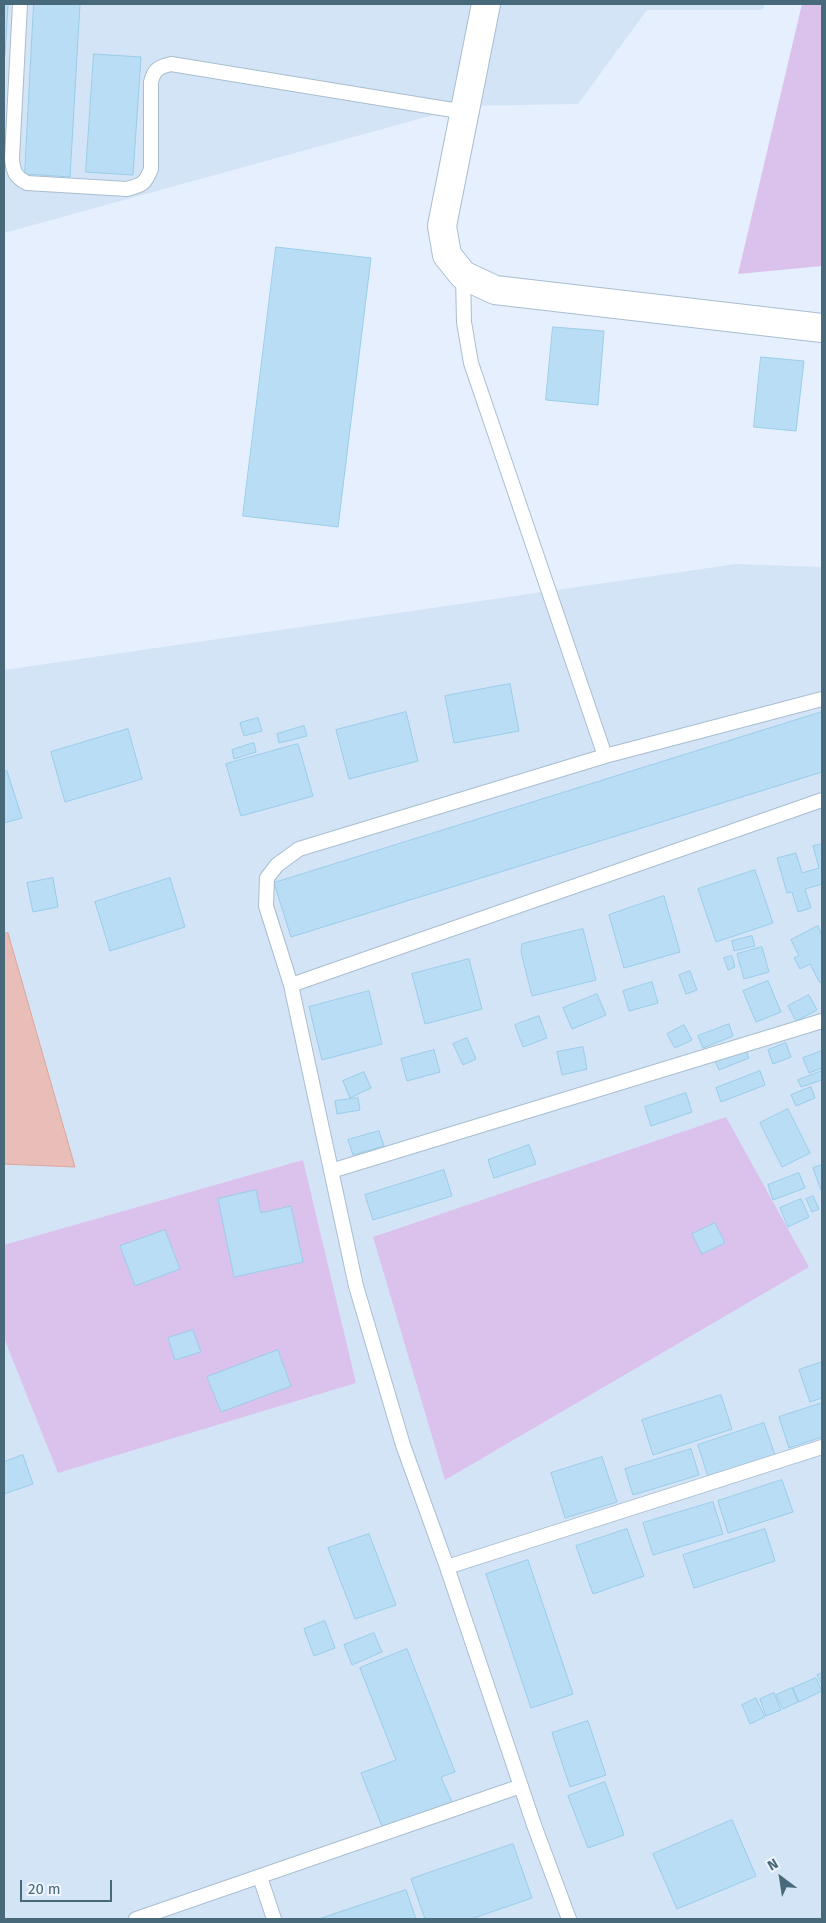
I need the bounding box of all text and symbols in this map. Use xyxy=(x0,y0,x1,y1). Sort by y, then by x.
north arrow xyxy=(756,1853,806,1903)
text: N xyxy=(765,1855,781,1874)
scale bar xyxy=(22,1870,115,1902)
text: 20 m xyxy=(28,1880,61,1898)

